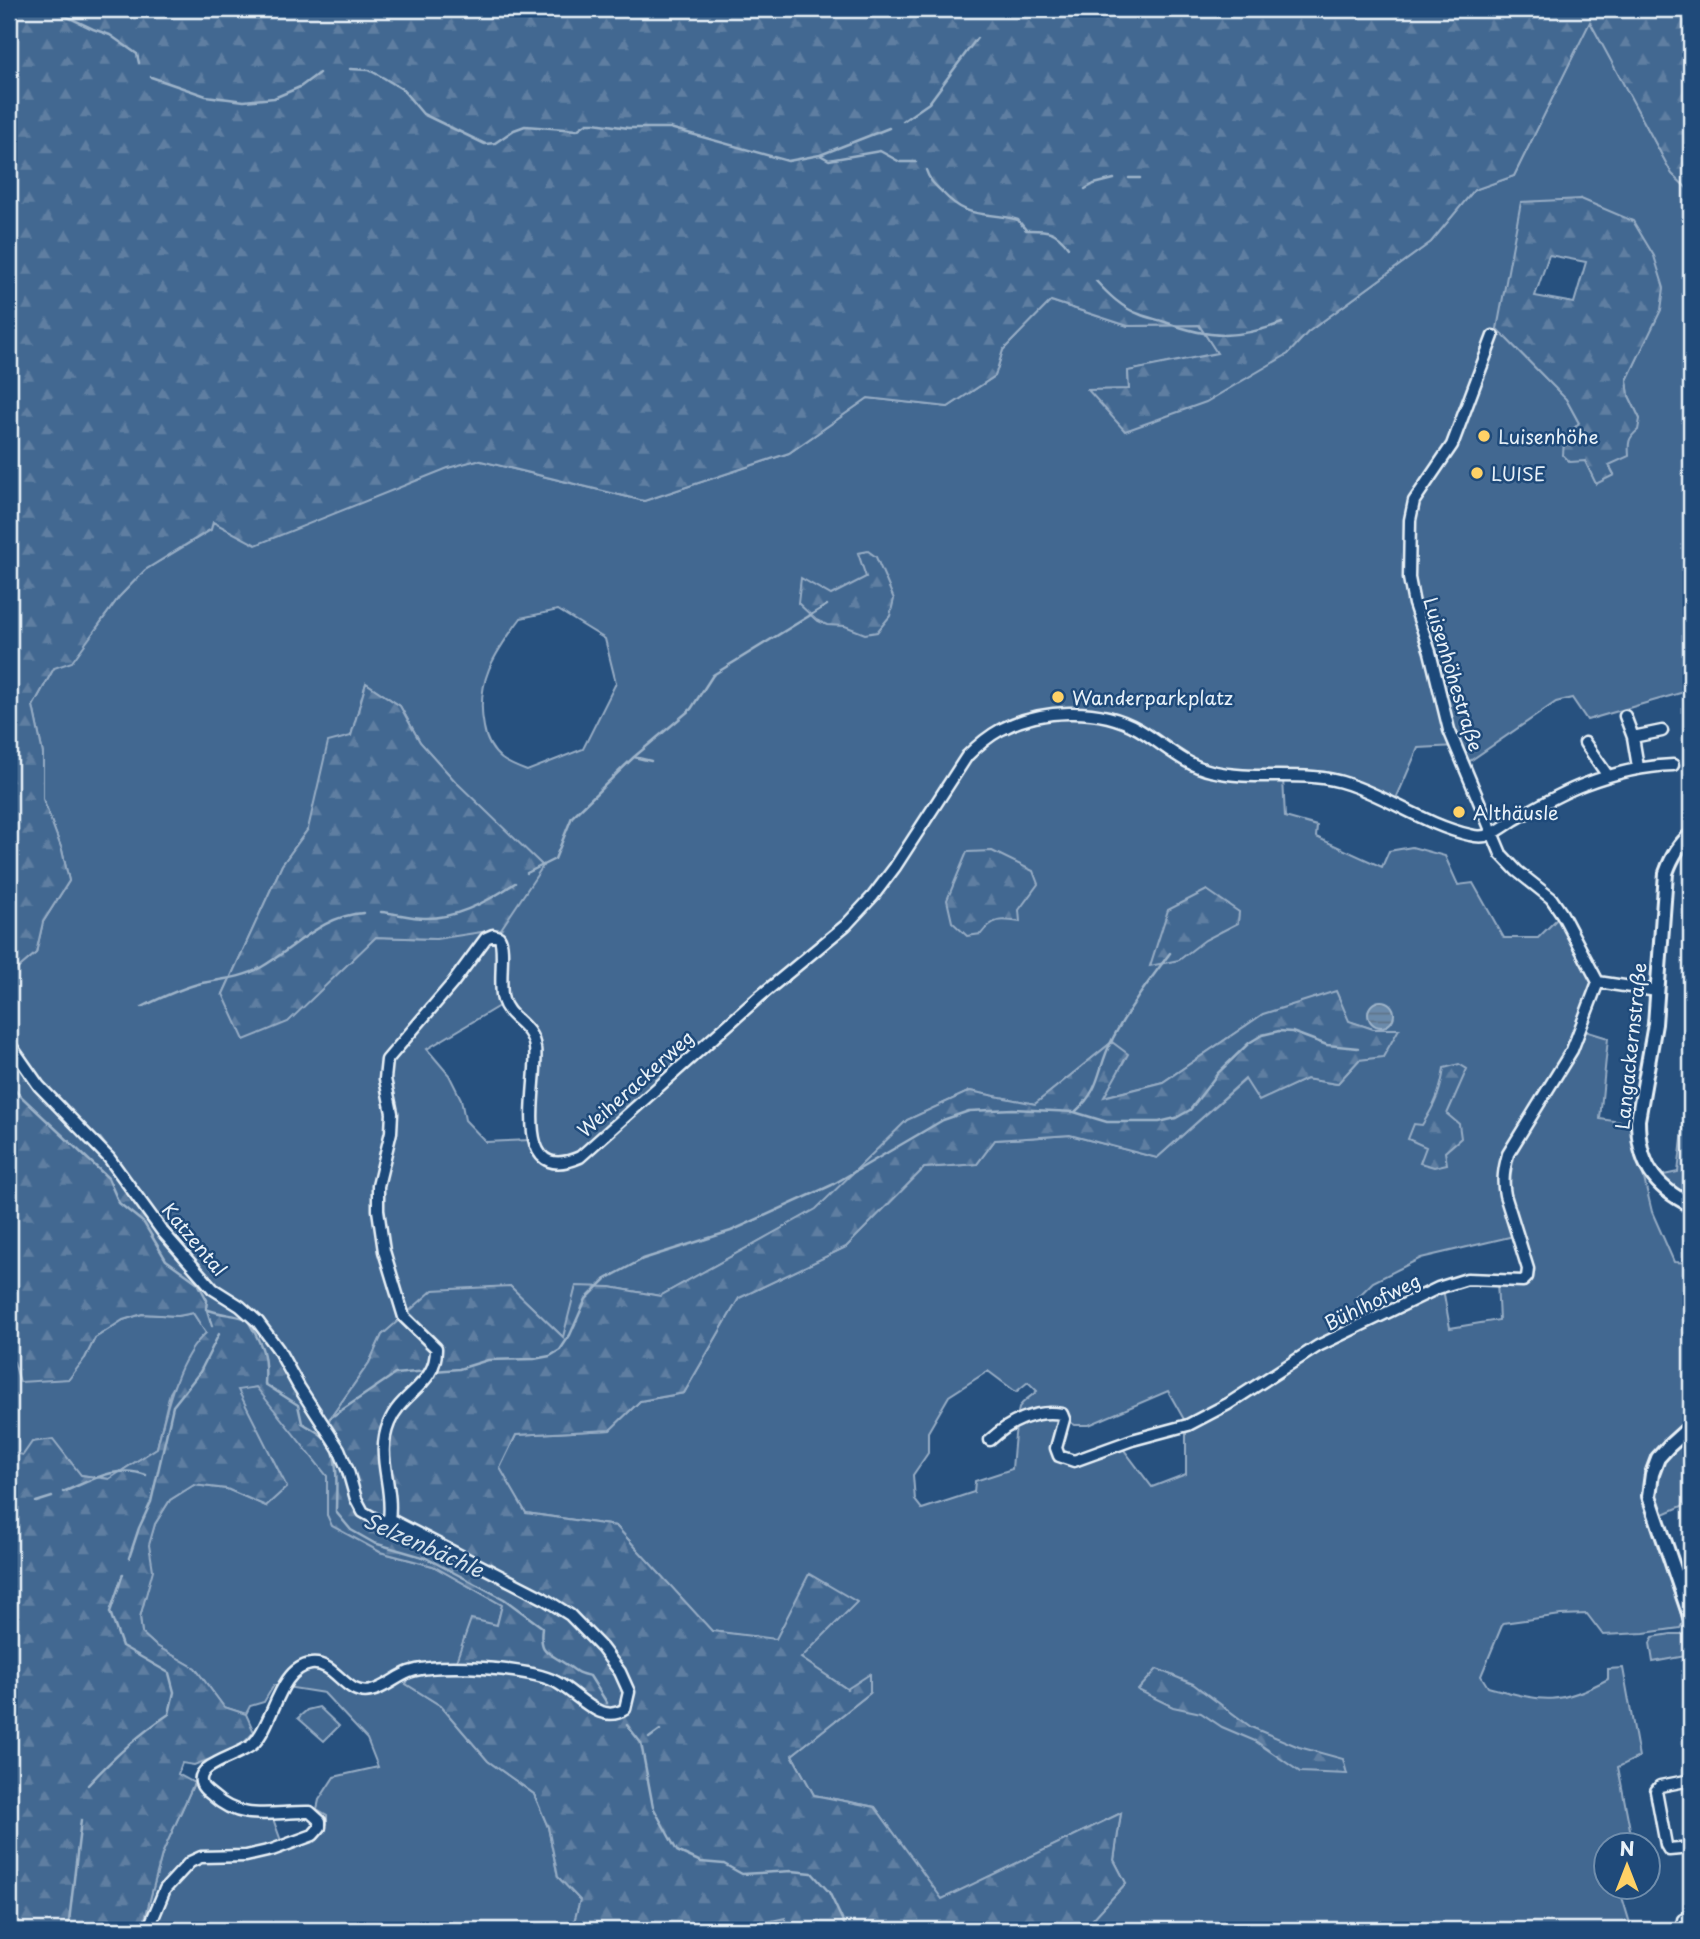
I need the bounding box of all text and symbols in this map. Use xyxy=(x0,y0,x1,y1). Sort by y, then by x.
place label: Luisenhöhe xyxy=(1498,422,1599,450)
marker: Luisenhöhe xyxy=(1476,428,1492,444)
place label: LUISE xyxy=(1491,459,1546,487)
marker: LUISE xyxy=(1469,465,1485,481)
street label: Luisenhöhestraße xyxy=(1417,593,1491,755)
place label: Wanderparkplatz xyxy=(1072,683,1233,711)
marker: Wanderparkplatz xyxy=(1050,689,1066,705)
place label: Althäusle xyxy=(1473,798,1559,826)
marker: Althäusle xyxy=(1451,804,1467,820)
street label: Langackernstraße xyxy=(1607,961,1653,1131)
street label: Weiherackerweg xyxy=(571,1023,699,1143)
street label: Katzental xyxy=(156,1196,234,1282)
street label: Bühlhofweg xyxy=(1319,1266,1425,1336)
water label: Selzenbächle xyxy=(359,1503,490,1585)
north arrow xyxy=(1592,1830,1662,1900)
text: N xyxy=(1619,1834,1635,1862)

